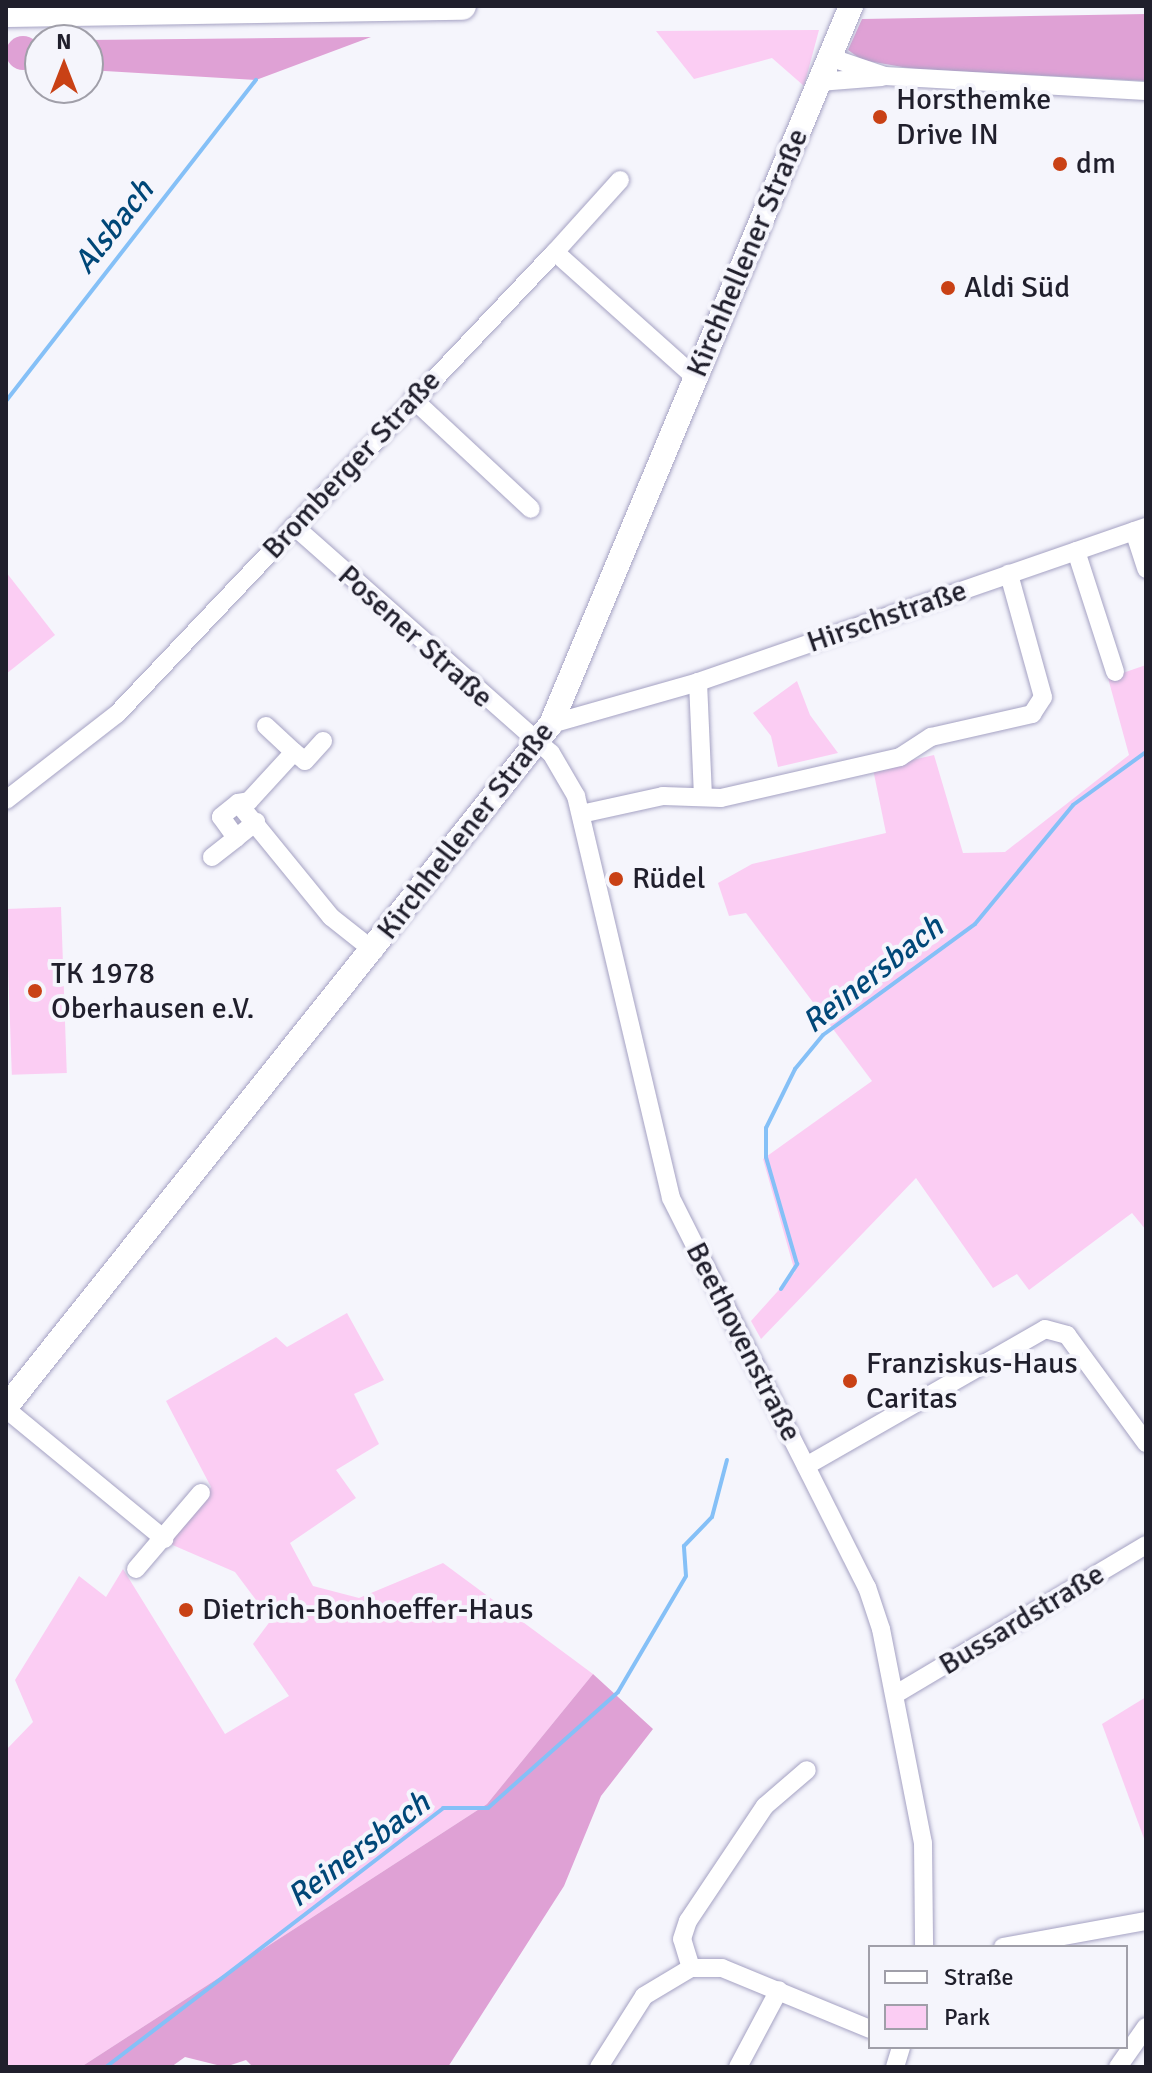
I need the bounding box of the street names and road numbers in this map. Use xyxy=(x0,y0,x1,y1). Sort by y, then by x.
street label: Kirchhellener Straße xyxy=(679,123,817,383)
street label: Bromberger Straße xyxy=(255,363,449,567)
street label: Posener Straße xyxy=(330,558,500,716)
street label: Hirschstraße xyxy=(802,573,972,661)
street label: Kirchhellener Straße xyxy=(370,715,562,947)
street label: Beethovenstraße xyxy=(677,1237,809,1447)
street label: Bussardstraße xyxy=(933,1557,1111,1683)

